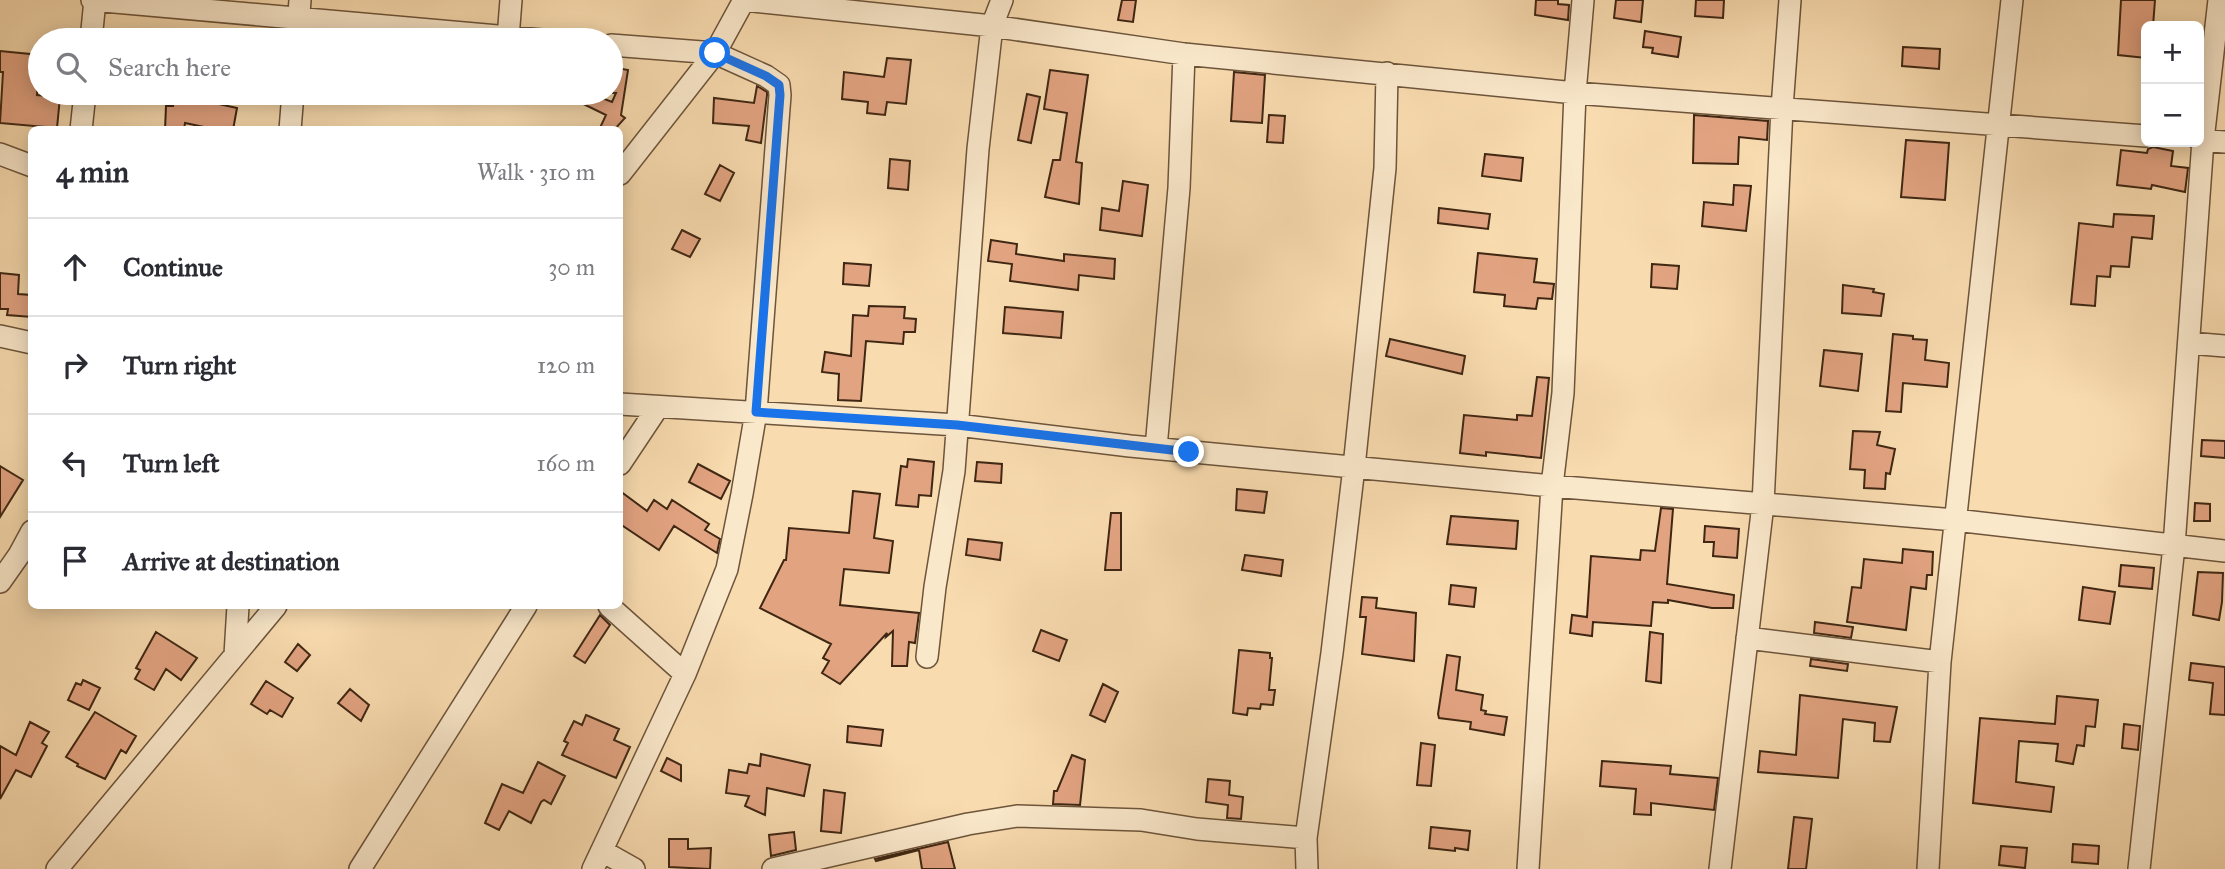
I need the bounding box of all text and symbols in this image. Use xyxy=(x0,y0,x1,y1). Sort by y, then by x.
map controls xyxy=(2141,21,2204,147)
button: + xyxy=(2141,21,2204,84)
search box xyxy=(28,28,623,105)
route start xyxy=(699,37,730,68)
icon: search xyxy=(52,48,90,86)
text: Search here xyxy=(108,51,231,83)
button: − xyxy=(2141,84,2204,147)
text: 4 min xyxy=(56,154,129,190)
text: Walk · 310 m xyxy=(477,158,595,186)
icon: ahead xyxy=(56,248,94,286)
text: Continue xyxy=(123,251,223,283)
text: 30 m xyxy=(548,253,595,281)
icon: right xyxy=(56,346,94,384)
text: Turn right xyxy=(123,349,236,381)
text: 120 m xyxy=(537,351,595,379)
route end xyxy=(1173,436,1204,467)
icon: left xyxy=(56,444,94,482)
text: Turn left xyxy=(123,447,219,479)
text: 160 m xyxy=(537,449,595,477)
icon: arrive xyxy=(56,542,94,580)
text: Arrive at destination xyxy=(123,545,340,577)

